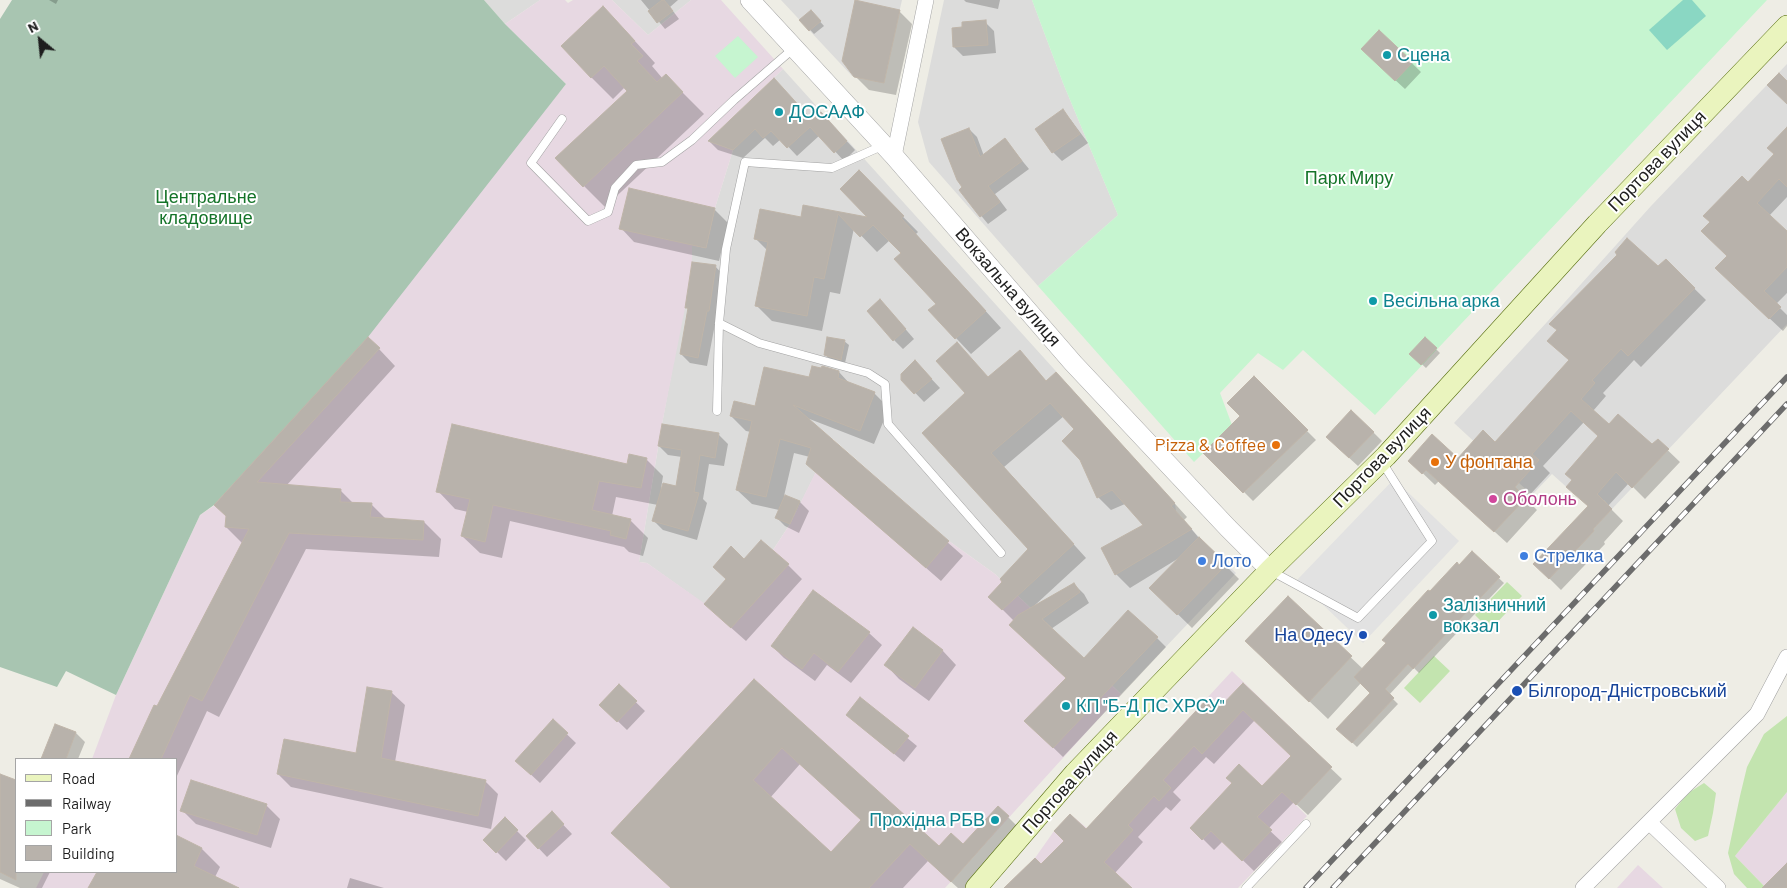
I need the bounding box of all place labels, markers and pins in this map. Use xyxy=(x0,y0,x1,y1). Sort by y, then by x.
place label: Сцена xyxy=(1397,44,1450,66)
marker: Сцена xyxy=(1381,49,1393,61)
place label: ДОСААФ xyxy=(789,101,865,123)
marker: ДОСААФ xyxy=(773,106,785,118)
place label: Весільна арка xyxy=(1383,290,1500,312)
marker: Весільна арка xyxy=(1367,295,1379,307)
place label: Pizza & Coffee xyxy=(1155,434,1266,456)
marker: Pizza & Coffee xyxy=(1270,439,1282,451)
place label: У фонтана xyxy=(1445,451,1533,473)
marker: У фонтана xyxy=(1429,456,1441,468)
place label: Оболонь xyxy=(1503,488,1577,510)
marker: Оболонь xyxy=(1487,493,1499,505)
place label: Стрелка xyxy=(1534,545,1603,567)
place label: Лото xyxy=(1212,550,1251,572)
marker: Стрелка xyxy=(1518,550,1530,562)
marker: Лото xyxy=(1196,555,1208,567)
place label: Залізничний вокзал xyxy=(1443,594,1546,636)
marker: Залізничний вокзал xyxy=(1427,609,1439,621)
place label: На Одесу xyxy=(1274,624,1353,646)
marker: На Одесу xyxy=(1357,629,1369,641)
place label: Білгород-Дністровський xyxy=(1528,680,1727,702)
marker: Білгород-Дністровський xyxy=(1510,684,1524,698)
place label: КП "Б-Д ПС ХРСУ" xyxy=(1076,695,1224,717)
marker: КП "Б-Д ПС ХРСУ" xyxy=(1060,700,1072,712)
place label: Прохідна РБВ xyxy=(869,809,985,831)
marker: Прохідна РБВ xyxy=(989,814,1001,826)

